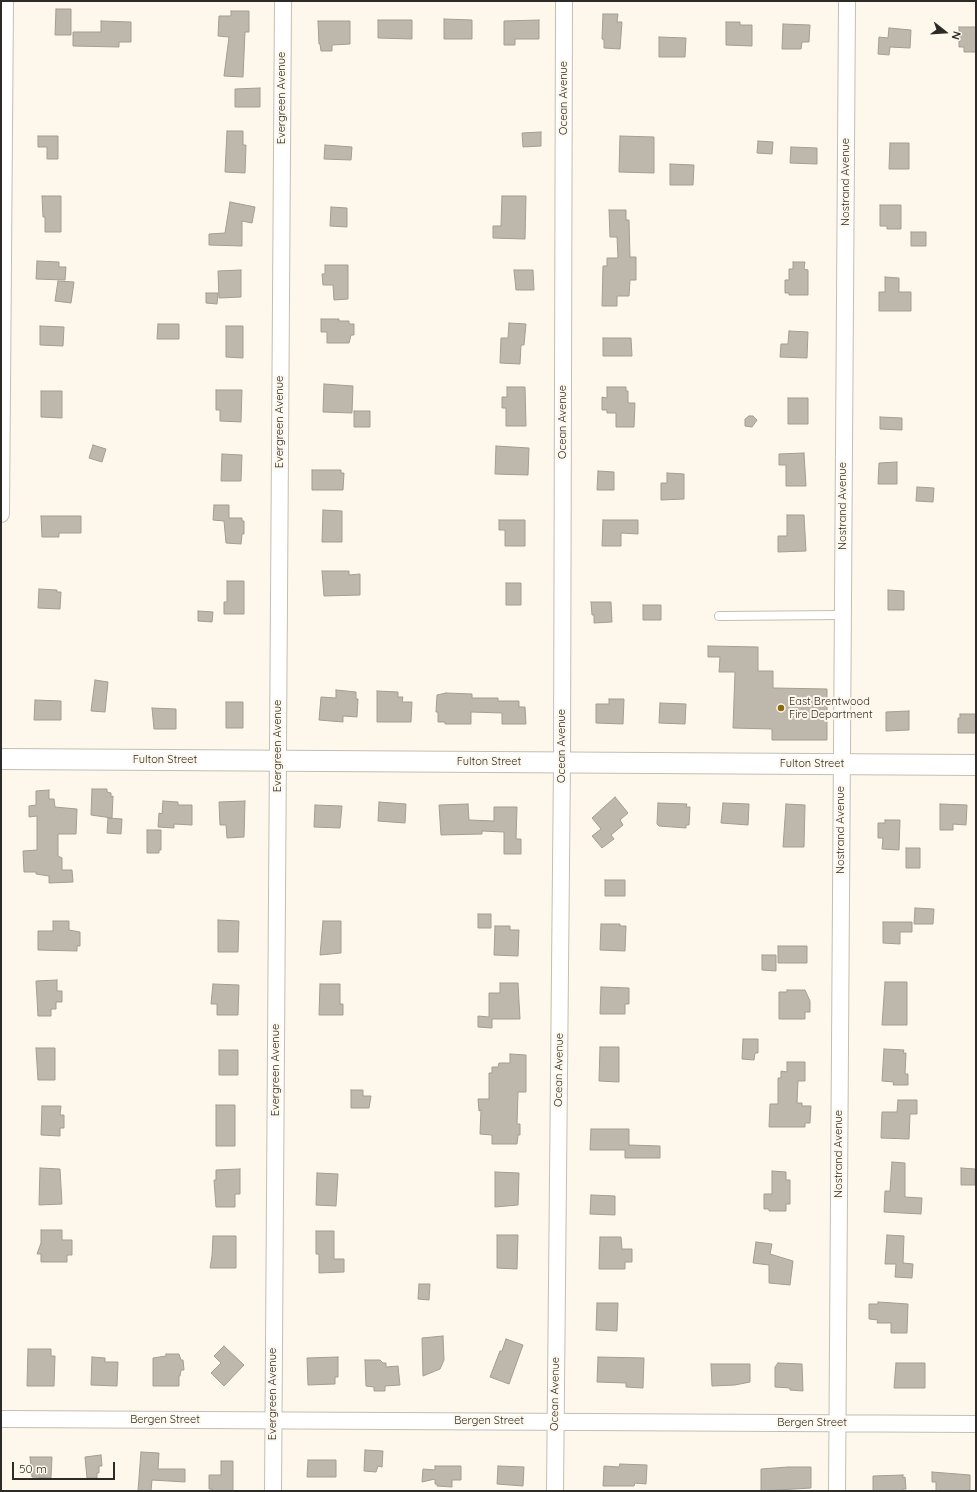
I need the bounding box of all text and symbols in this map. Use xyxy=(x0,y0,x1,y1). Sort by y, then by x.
north arrow xyxy=(925,12,965,52)
text: N xyxy=(949,30,964,41)
street label: Evergreen Avenue xyxy=(275,52,289,144)
street label: Ocean Avenue xyxy=(557,61,571,135)
street label: Nostrand Avenue xyxy=(839,138,853,226)
street label: Evergreen Avenue xyxy=(273,376,287,468)
street label: Ocean Avenue xyxy=(556,385,570,459)
street label: Nostrand Avenue xyxy=(836,462,850,550)
place label: East Brentwood Fire Department xyxy=(789,695,873,721)
street label: Evergreen Avenue xyxy=(271,700,285,792)
marker: East Brentwood Fire Department xyxy=(776,703,786,713)
street label: Ocean Avenue xyxy=(555,709,569,783)
street label: Fulton Street xyxy=(133,753,197,767)
street label: Fulton Street xyxy=(457,755,521,769)
street label: Fulton Street xyxy=(780,757,844,771)
street label: Nostrand Avenue xyxy=(834,786,848,874)
street label: Evergreen Avenue xyxy=(269,1024,283,1116)
street label: Ocean Avenue xyxy=(552,1033,566,1107)
street label: Nostrand Avenue xyxy=(832,1110,846,1198)
street label: Evergreen Avenue xyxy=(266,1348,280,1440)
street label: Ocean Avenue xyxy=(548,1357,562,1431)
street label: Bergen Street xyxy=(130,1413,200,1427)
street label: Bergen Street xyxy=(454,1414,524,1428)
street label: Bergen Street xyxy=(777,1416,847,1430)
scale bar xyxy=(14,1454,117,1480)
text: 50 m xyxy=(19,1461,47,1476)

